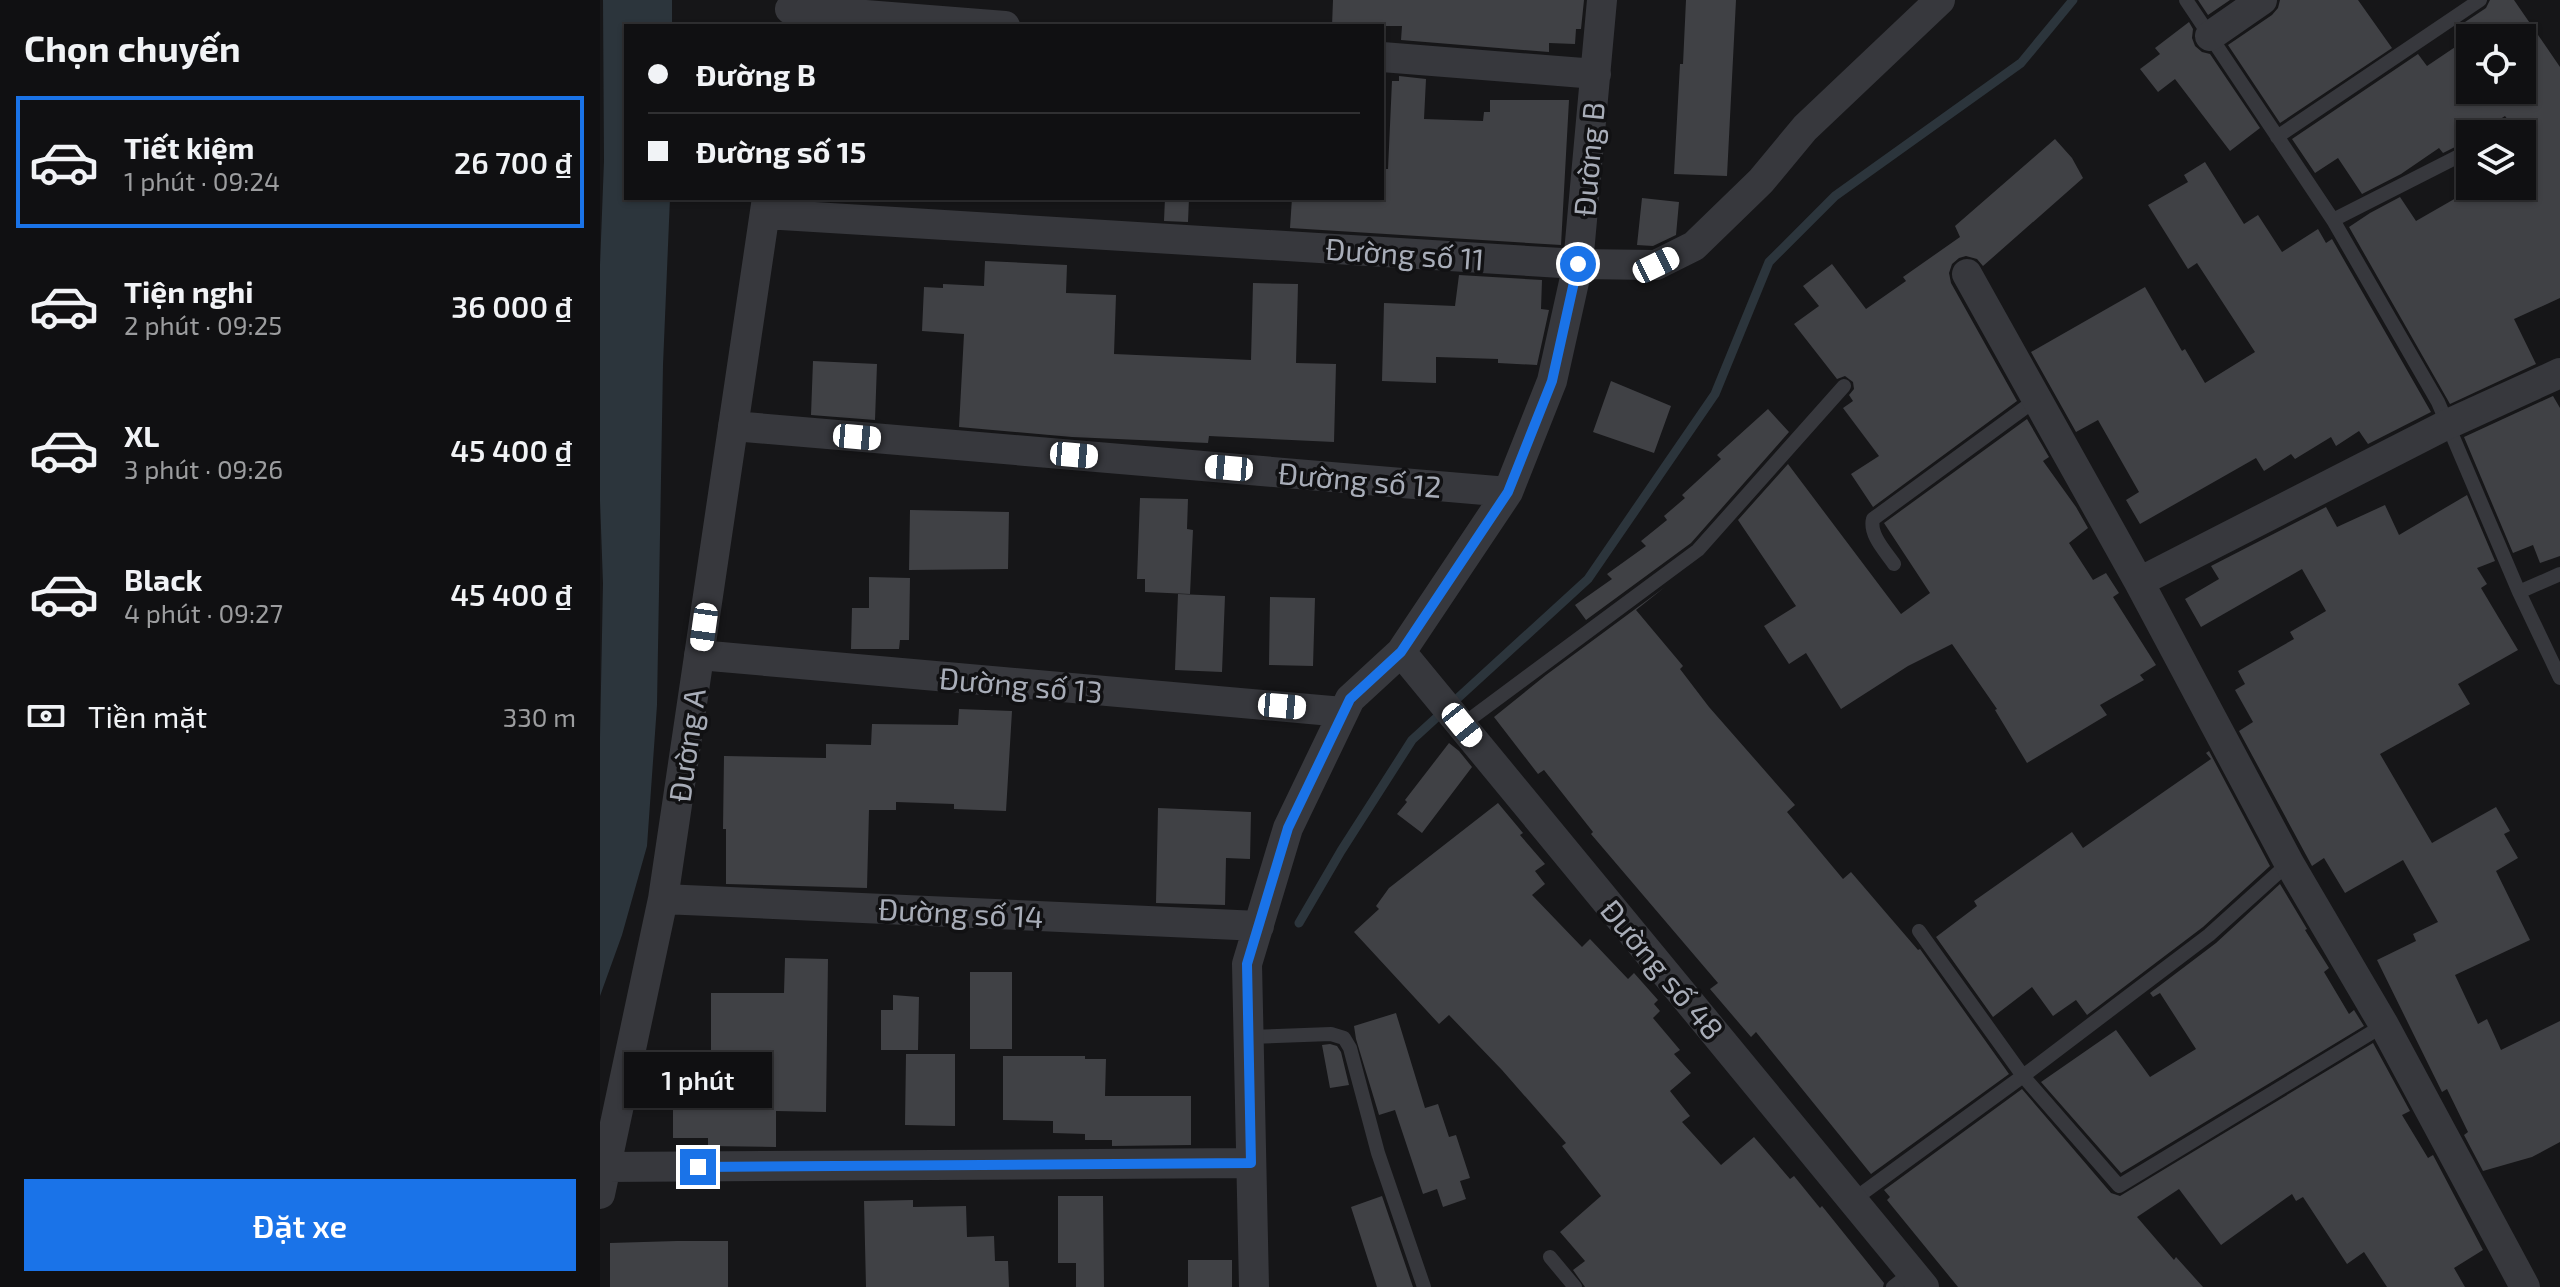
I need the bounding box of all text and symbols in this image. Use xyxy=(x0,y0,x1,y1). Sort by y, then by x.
map controls xyxy=(2456,24,2536,200)
button: locate xyxy=(2456,24,2536,104)
text: Chọn chuyến xyxy=(24,26,241,69)
text: Đường B xyxy=(696,56,816,92)
street label: Đường B xyxy=(1565,100,1611,218)
button: layers xyxy=(2456,120,2536,200)
icon: car xyxy=(28,126,100,198)
text: Tiết kiệm xyxy=(124,129,254,165)
text: Đường số 15 xyxy=(696,133,866,169)
text: 26 700 ₫ xyxy=(454,144,572,180)
text: 1 phút · 09:24 xyxy=(124,165,280,196)
street label: Đường số 11 xyxy=(1324,229,1486,277)
car xyxy=(1629,244,1683,286)
route start xyxy=(1560,246,1596,282)
icon: car xyxy=(28,270,100,342)
text: Tiện nghi xyxy=(124,273,254,309)
text: 36 000 ₫ xyxy=(451,288,572,324)
text: 2 phút · 09:25 xyxy=(124,309,282,340)
icon: car xyxy=(28,414,100,486)
text: XL xyxy=(124,417,159,453)
car xyxy=(832,423,882,451)
text: 45 400 ₫ xyxy=(450,432,572,468)
car xyxy=(1049,441,1099,469)
text: 3 phút · 09:26 xyxy=(124,453,283,484)
car xyxy=(1204,454,1254,482)
street label: Đường số 12 xyxy=(1277,454,1443,504)
icon: car xyxy=(28,558,100,630)
text: Black xyxy=(124,561,202,597)
text: 45 400 ₫ xyxy=(450,576,572,612)
text: 4 phút · 09:27 xyxy=(124,597,283,628)
car xyxy=(689,602,719,652)
street label: Đường số 13 xyxy=(938,659,1104,709)
street label: Đường A xyxy=(660,686,712,804)
car xyxy=(1257,692,1307,720)
icon: cash xyxy=(24,694,68,738)
text: Tiền mặt xyxy=(88,698,207,734)
car xyxy=(1438,699,1486,751)
text: 330 m xyxy=(503,701,576,732)
street label: Đường số 14 xyxy=(877,890,1045,934)
street label: Đường số 48 xyxy=(1594,892,1732,1046)
callout: 1 phút xyxy=(624,1051,772,1107)
text: 1 phút xyxy=(662,1064,734,1095)
route end xyxy=(680,1149,716,1185)
button: Đặt xe xyxy=(24,1179,576,1271)

